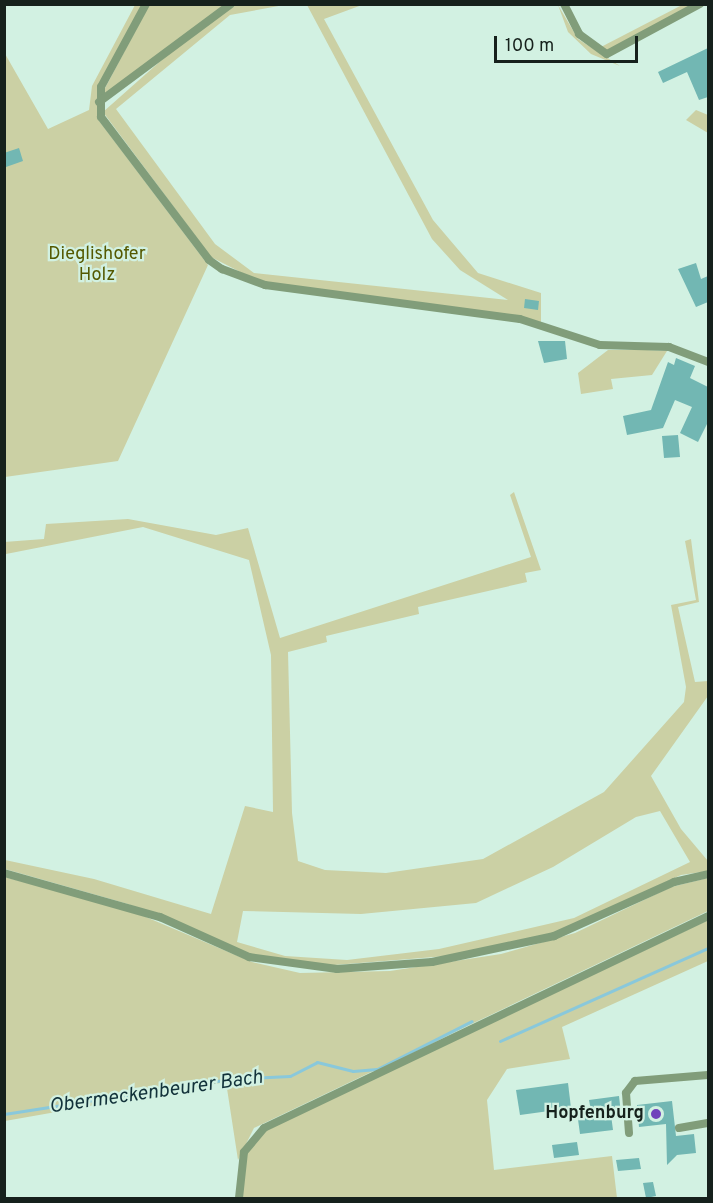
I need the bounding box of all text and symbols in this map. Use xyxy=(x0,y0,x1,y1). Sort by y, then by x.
scale bar xyxy=(497,24,641,62)
text: 100 m xyxy=(505,35,554,58)
park label: Dieglishofer Holz xyxy=(48,245,146,288)
water label: Obermeckenbeurer Bach xyxy=(48,1066,264,1120)
place label: Hopfenburg xyxy=(545,1103,644,1125)
marker: Hopfenburg xyxy=(649,1107,663,1121)

